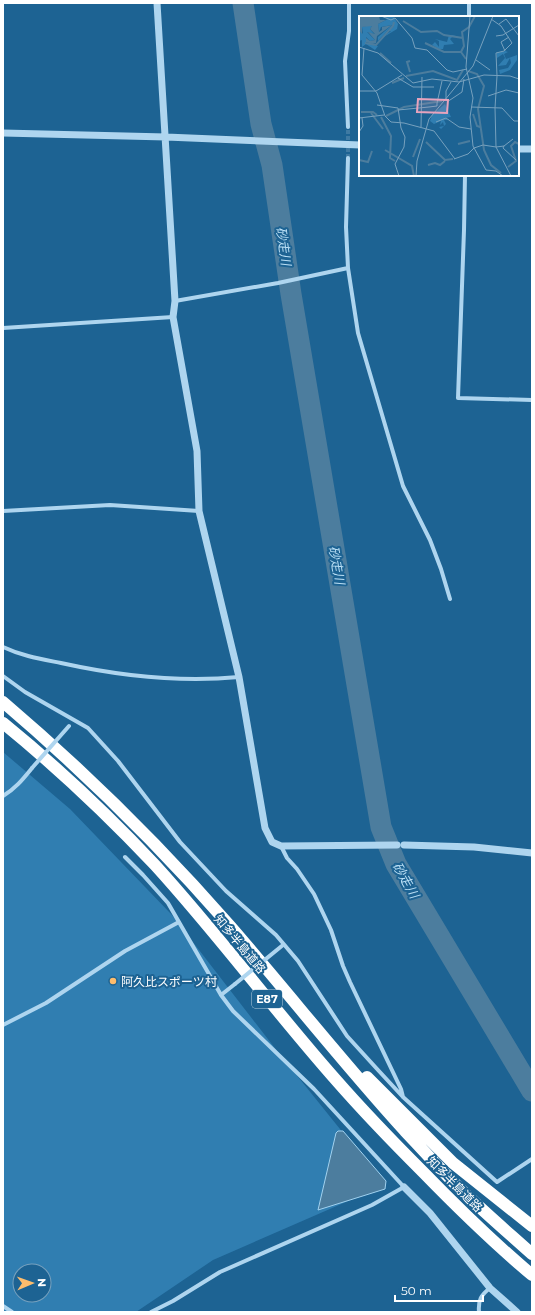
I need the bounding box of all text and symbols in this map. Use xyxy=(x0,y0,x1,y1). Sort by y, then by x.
inset map xyxy=(359,16,519,176)
water label: 砂走川 xyxy=(273,226,295,268)
water label: 砂走川 xyxy=(326,544,349,588)
water label: 砂走川 xyxy=(389,859,424,903)
street label: 知多半島道路 xyxy=(211,912,269,976)
place label: 阿久比スポーツ村 xyxy=(121,974,218,989)
marker: 阿久比スポーツ村 xyxy=(108,976,118,986)
road number: E87 xyxy=(252,990,282,1008)
street label: 知多半島道路 xyxy=(424,1153,486,1215)
north arrow xyxy=(12,1263,52,1303)
scale bar xyxy=(395,1277,483,1303)
text: N xyxy=(35,1278,49,1287)
text: 50 m xyxy=(401,1283,432,1298)

